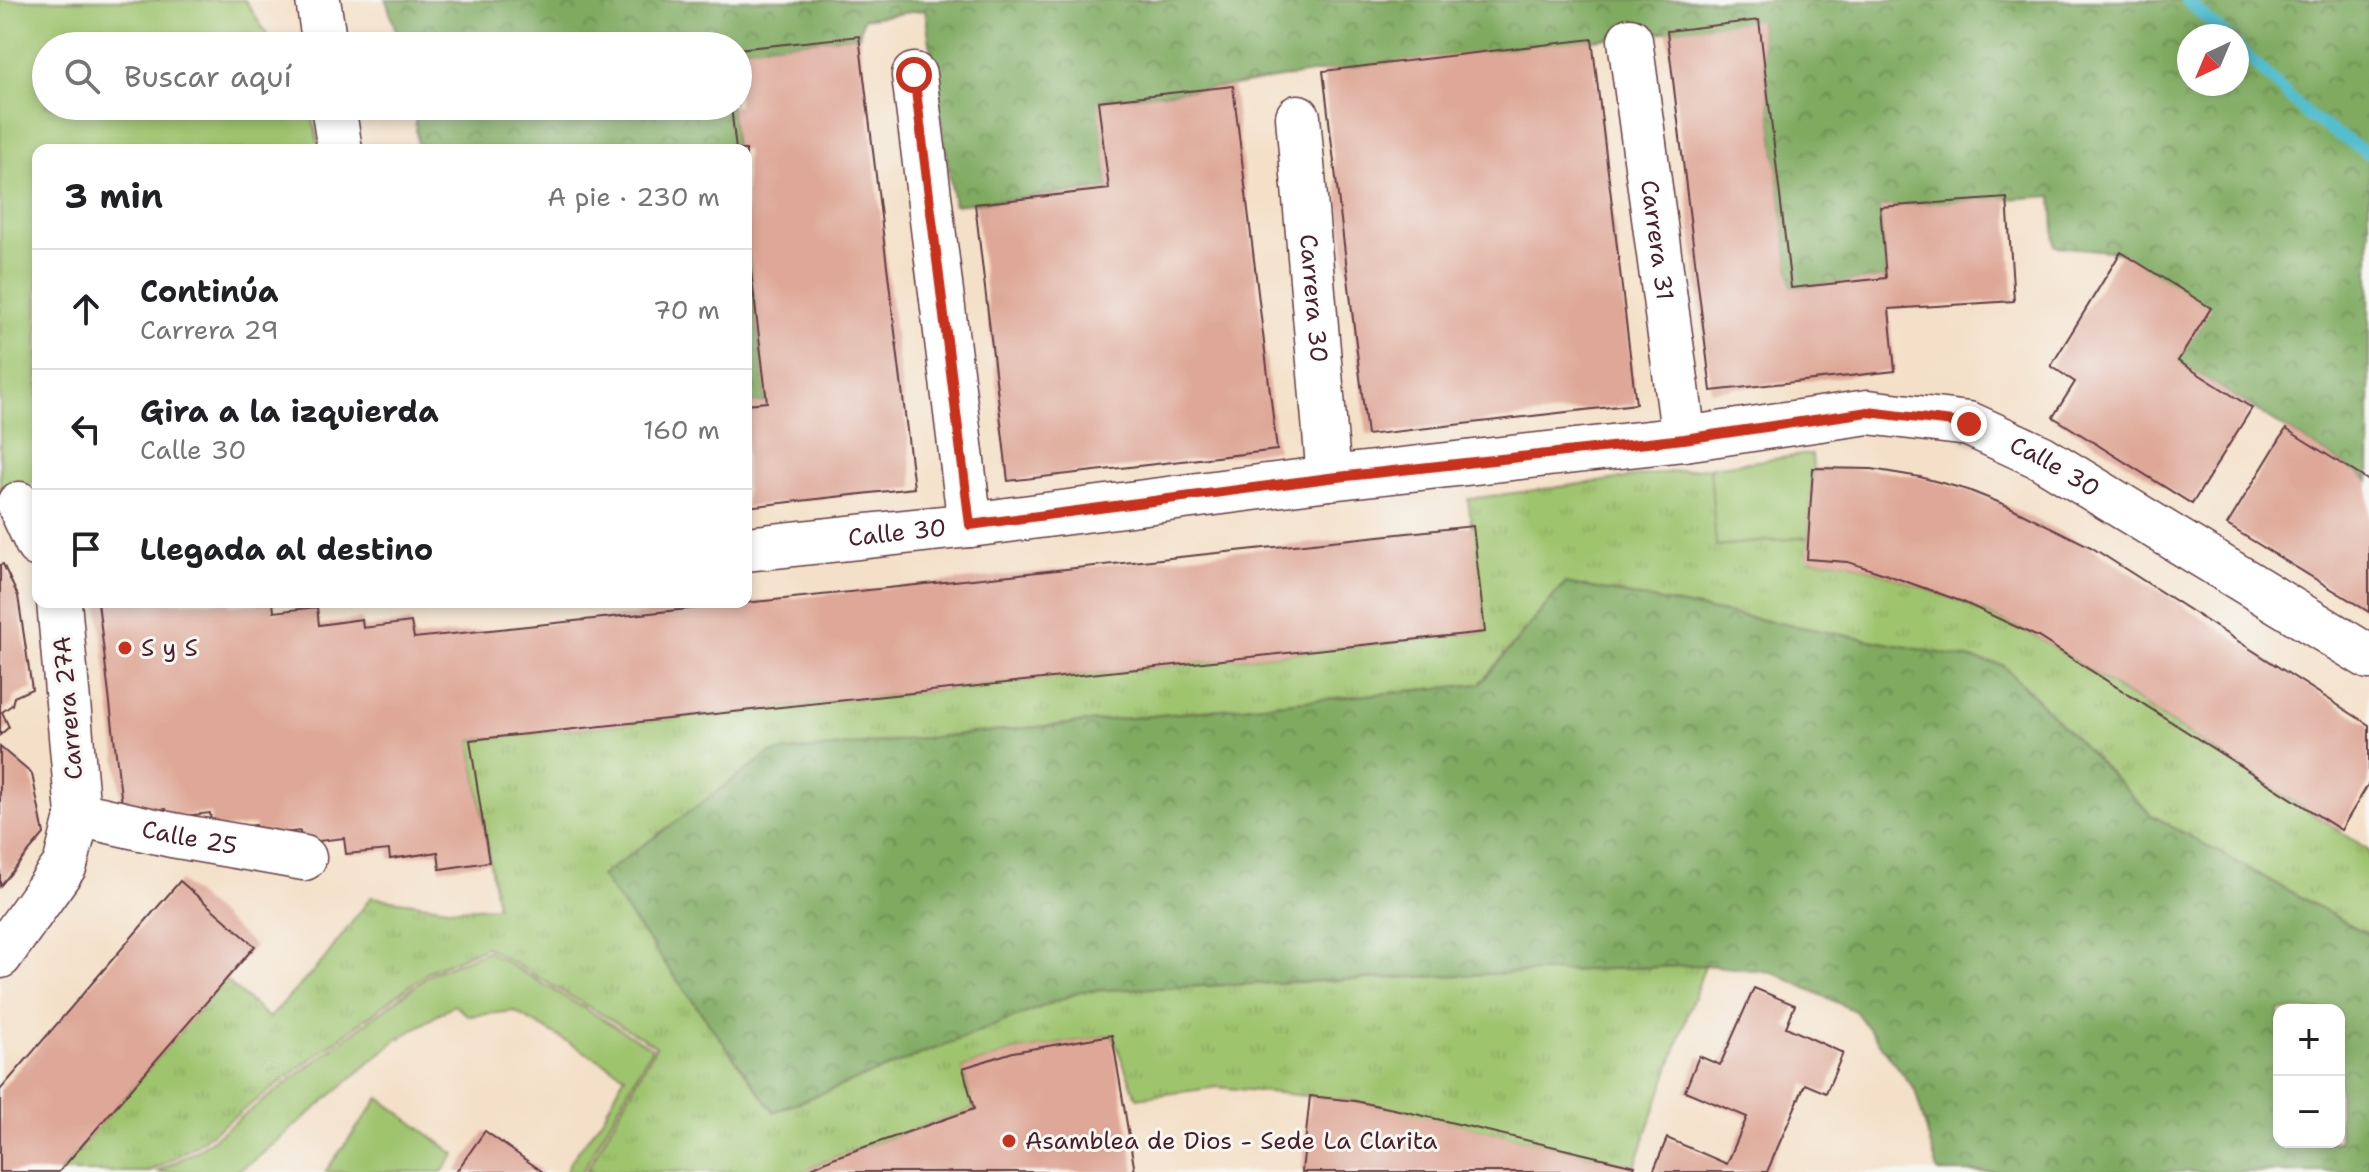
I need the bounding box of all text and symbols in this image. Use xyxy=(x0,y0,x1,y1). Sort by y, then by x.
north arrow xyxy=(2177,24,2249,96)
search box xyxy=(32,32,752,120)
icon: search xyxy=(60,54,104,98)
text: Buscar aquí xyxy=(124,56,292,97)
route start xyxy=(896,57,932,93)
text: 3 min xyxy=(64,173,163,219)
street label: Carrera 31 xyxy=(1633,178,1681,302)
text: A pie · 230 m xyxy=(547,179,720,214)
street label: Carrera 30 xyxy=(1292,233,1335,364)
text: Continúa xyxy=(140,271,279,312)
icon: ahead xyxy=(64,287,108,331)
text: 70 m xyxy=(653,292,720,327)
text: Carrera 29 xyxy=(140,312,279,347)
text: Gira a la izquierda xyxy=(140,391,439,432)
route end xyxy=(1951,406,1987,442)
icon: left xyxy=(64,407,108,451)
text: 160 m xyxy=(643,412,720,447)
street label: Calle 30 xyxy=(2005,429,2106,505)
text: Calle 30 xyxy=(140,432,247,467)
street label: Calle 30 xyxy=(846,512,948,554)
icon: arrive xyxy=(64,527,108,571)
text: Llegada al destino xyxy=(140,529,433,570)
place label: S y S xyxy=(141,632,198,664)
street label: Carrera 27A xyxy=(46,635,90,781)
marker: S y S xyxy=(116,639,134,657)
street label: Calle 25 xyxy=(139,813,240,862)
map controls xyxy=(2273,1004,2345,1148)
button: + xyxy=(2273,1004,2345,1076)
button: − xyxy=(2273,1076,2345,1148)
place label: Asamblea de Dios - Sede La Clarita xyxy=(1025,1125,1438,1157)
marker: Asamblea de Dios - Sede La Clarita xyxy=(1000,1132,1018,1150)

